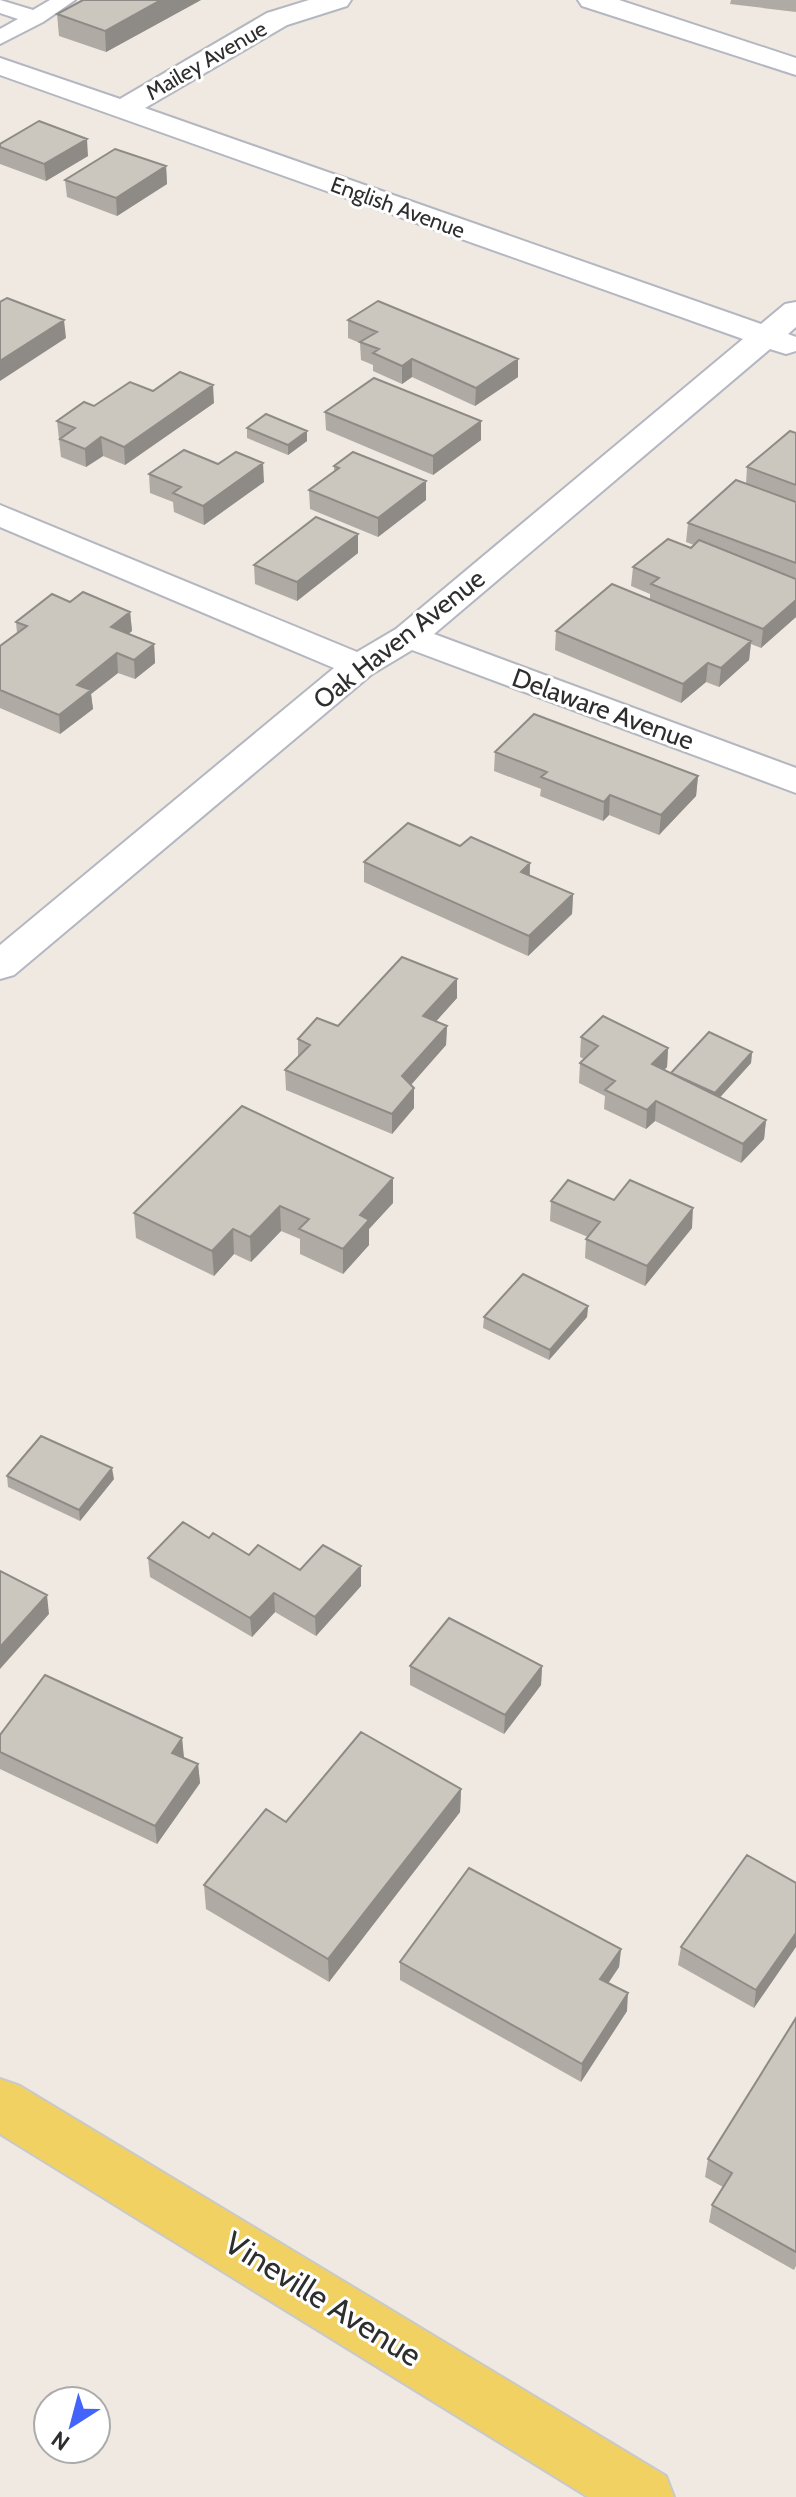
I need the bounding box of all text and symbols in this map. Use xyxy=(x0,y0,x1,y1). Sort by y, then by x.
street label: Mailey Avenue xyxy=(141,15,271,106)
street label: English Avenue xyxy=(327,171,469,244)
street label: Oak Haven Avenue xyxy=(307,562,491,716)
street label: Delaware Avenue xyxy=(508,661,698,757)
street label: Vineville Avenue xyxy=(218,2223,429,2375)
north arrow xyxy=(32,2385,112,2465)
text: N xyxy=(46,2425,75,2456)

